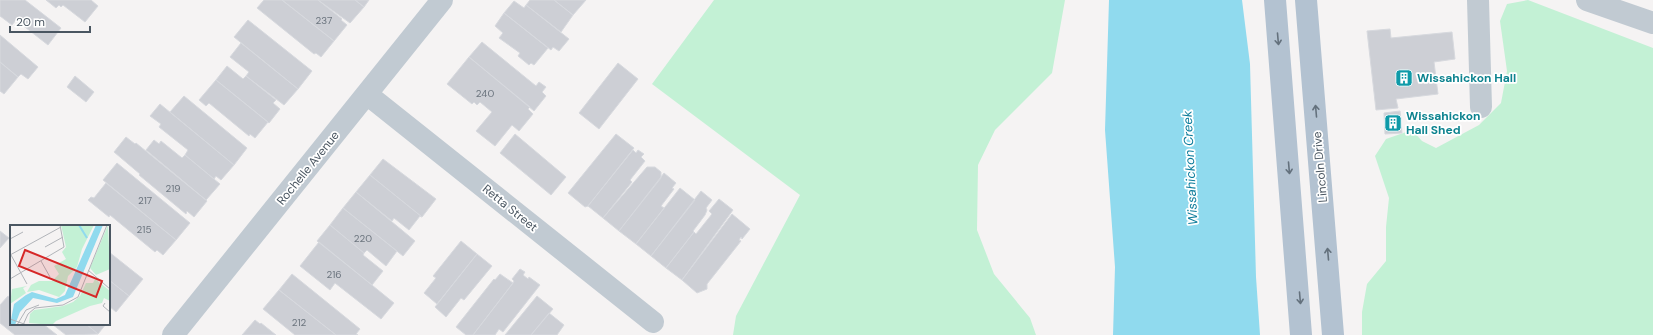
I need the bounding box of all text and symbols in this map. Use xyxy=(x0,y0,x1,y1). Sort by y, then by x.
scale bar xyxy=(10,8,90,34)
text: 20 m xyxy=(16,14,45,30)
house number: 237 xyxy=(316,14,332,27)
one-way arrow xyxy=(1275,32,1282,45)
building icon: Wissahickon Hall xyxy=(1394,68,1414,88)
place label: Wissahickon Hall xyxy=(1417,70,1516,86)
house number: 240 xyxy=(476,87,494,100)
one-way arrow xyxy=(1312,105,1319,118)
place label: Wissahickon Hall Shed xyxy=(1406,108,1480,138)
water label: Wissahickon Creek xyxy=(1178,110,1201,226)
building icon: Wissahickon Hall Shed xyxy=(1383,113,1403,133)
street label: Rochelle Avenue xyxy=(273,128,343,208)
street label: Lincoln Drive xyxy=(1309,131,1331,203)
one-way arrow xyxy=(1285,161,1293,174)
street label: Retta Street xyxy=(479,181,541,235)
house number: 219 xyxy=(165,182,181,195)
house number: 217 xyxy=(138,194,152,207)
house number: 215 xyxy=(137,223,151,236)
inset map xyxy=(10,225,110,325)
house number: 220 xyxy=(354,232,372,245)
one-way arrow xyxy=(1324,248,1331,261)
house number: 216 xyxy=(326,268,342,281)
one-way arrow xyxy=(1296,291,1303,304)
house number: 212 xyxy=(292,316,307,329)

